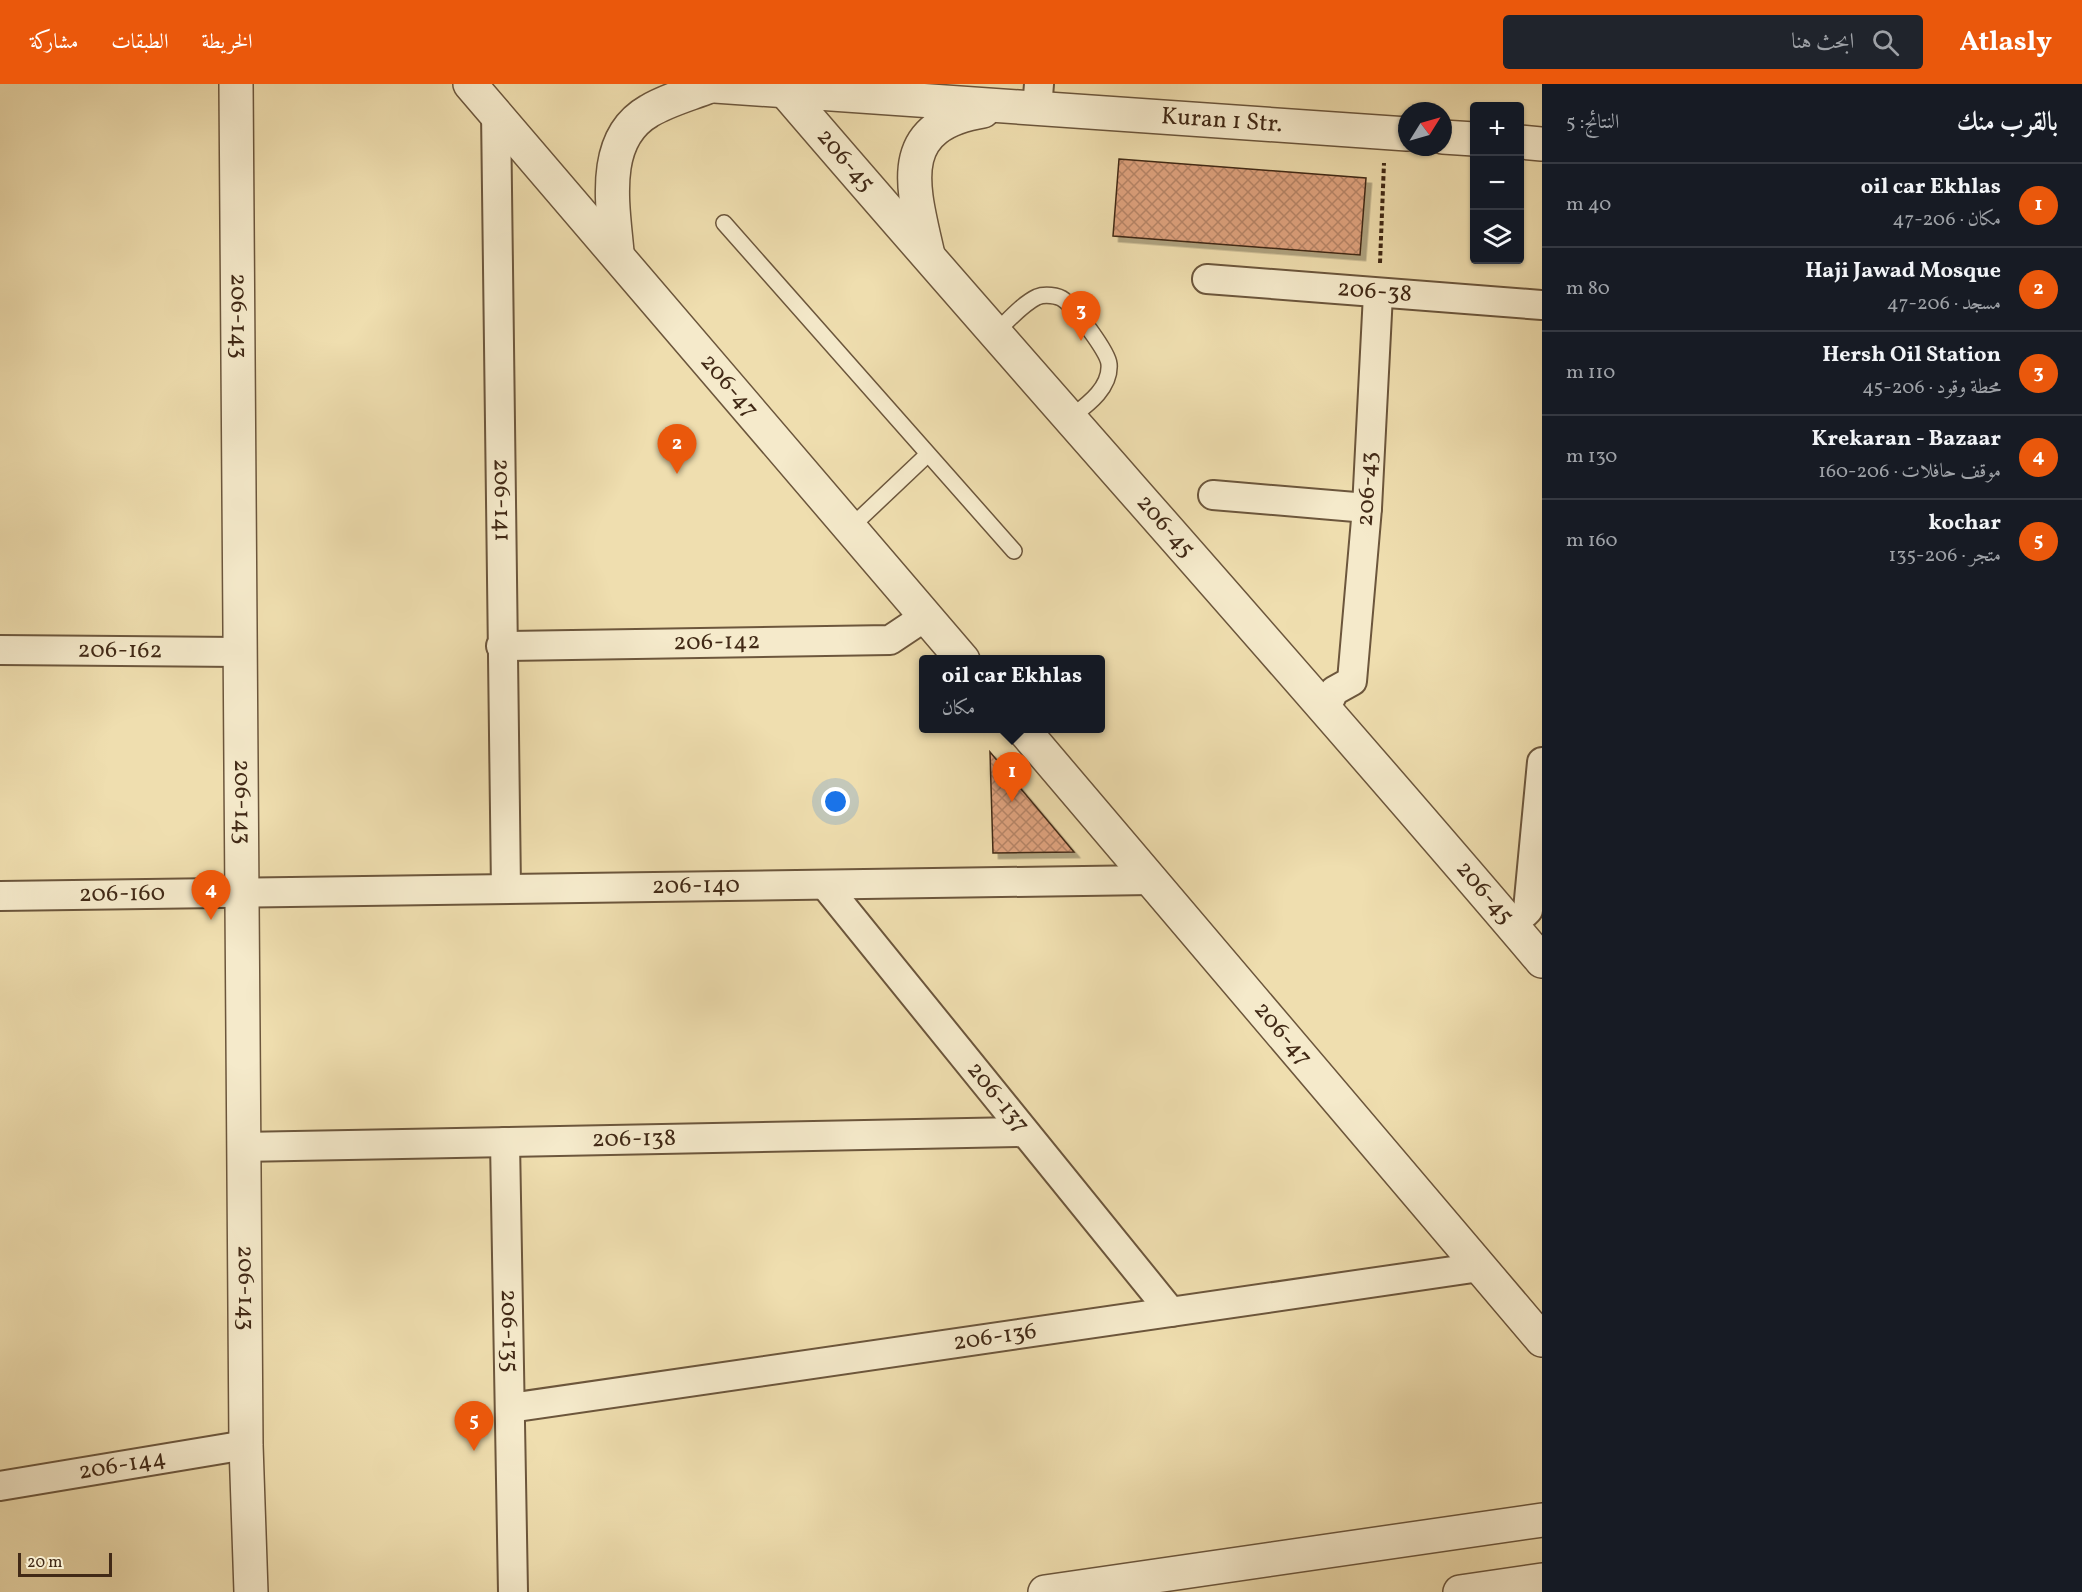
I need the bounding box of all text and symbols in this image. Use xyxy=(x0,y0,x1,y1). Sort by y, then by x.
search box xyxy=(1503,15,1923,69)
text: Atlasly xyxy=(1959,23,2052,62)
icon: search xyxy=(1869,26,1902,59)
text: ابحث هنا xyxy=(1791,27,1854,58)
text: مشاركة xyxy=(30,28,78,57)
text: الطبقات xyxy=(111,28,168,57)
text: الخريطة xyxy=(201,28,253,57)
street label: Kuran 1 Str. xyxy=(1160,100,1284,142)
north arrow xyxy=(1398,102,1452,156)
map controls xyxy=(1470,102,1524,264)
button: + xyxy=(1470,102,1524,156)
text: بالقرب منك xyxy=(1957,105,2058,141)
text: النتائج: 5 xyxy=(1566,109,1619,137)
street label: 206-45 xyxy=(808,122,882,200)
button: − xyxy=(1470,156,1524,210)
text: oil car Ekhlas xyxy=(1861,172,2001,203)
text: 40 m xyxy=(1566,191,1611,219)
text: 1 xyxy=(2034,191,2043,219)
text: مكان · 206-47 xyxy=(1893,206,2001,234)
button: layers xyxy=(1470,210,1524,264)
text: Haji Jawad Mosque xyxy=(1805,256,2001,287)
street label: 206-38 xyxy=(1336,272,1413,312)
street label: 206-143 xyxy=(220,273,255,359)
text: 80 m xyxy=(1566,275,1610,303)
text: 2 xyxy=(2033,275,2044,303)
text: مسجد · 206-47 xyxy=(1887,290,2001,318)
pin: 3 xyxy=(1062,292,1100,341)
text: Hersh Oil Station xyxy=(1822,340,2001,371)
street label: 206-47 xyxy=(691,347,766,426)
text: 110 m xyxy=(1566,359,1615,387)
text: 3 xyxy=(2033,359,2044,387)
text: محطة وقود · 206-45 xyxy=(1862,374,2001,402)
pin: 2 xyxy=(658,424,696,474)
text: Krekaran - Bazaar xyxy=(1812,424,2001,455)
text: 130 m xyxy=(1566,443,1617,471)
text: 4 xyxy=(2032,443,2045,471)
street label: 206-43 xyxy=(1348,451,1387,528)
street label: 206-141 xyxy=(483,458,519,542)
text: موقف حافلات · 206-160 xyxy=(1818,458,2001,486)
street label: 206-45 xyxy=(1128,487,1202,566)
text: kochar xyxy=(1929,508,2001,539)
text: 160 m xyxy=(1566,527,1618,555)
text: 5 xyxy=(2034,527,2043,555)
text: متجر · 206-135 xyxy=(1888,542,2001,570)
street label: 206-142 xyxy=(673,625,761,660)
street label: 206-162 xyxy=(78,634,162,668)
popup xyxy=(919,655,1105,733)
text: oil car Ekhlas xyxy=(942,661,1082,692)
text: مكان xyxy=(942,695,975,723)
pin: 1 xyxy=(992,752,1032,802)
street label: 206-143 xyxy=(224,759,259,845)
your location xyxy=(821,787,850,816)
street label: 206-45 xyxy=(1447,854,1521,932)
street label: 206-140 xyxy=(652,869,740,904)
pin: 4 xyxy=(192,870,230,920)
street label: 206-160 xyxy=(79,877,165,912)
street label: 206-47 xyxy=(1245,995,1320,1074)
street label: 206-137 xyxy=(958,1055,1037,1141)
street label: 206-138 xyxy=(592,1122,676,1157)
street label: 206-143 xyxy=(228,1245,262,1331)
street label: 206-135 xyxy=(491,1289,526,1373)
street label: 206-136 xyxy=(951,1315,1039,1360)
pin: 5 xyxy=(454,1402,494,1451)
street label: 206-144 xyxy=(76,1442,169,1490)
scale bar xyxy=(18,1550,112,1578)
text: 20 m xyxy=(27,1552,62,1574)

